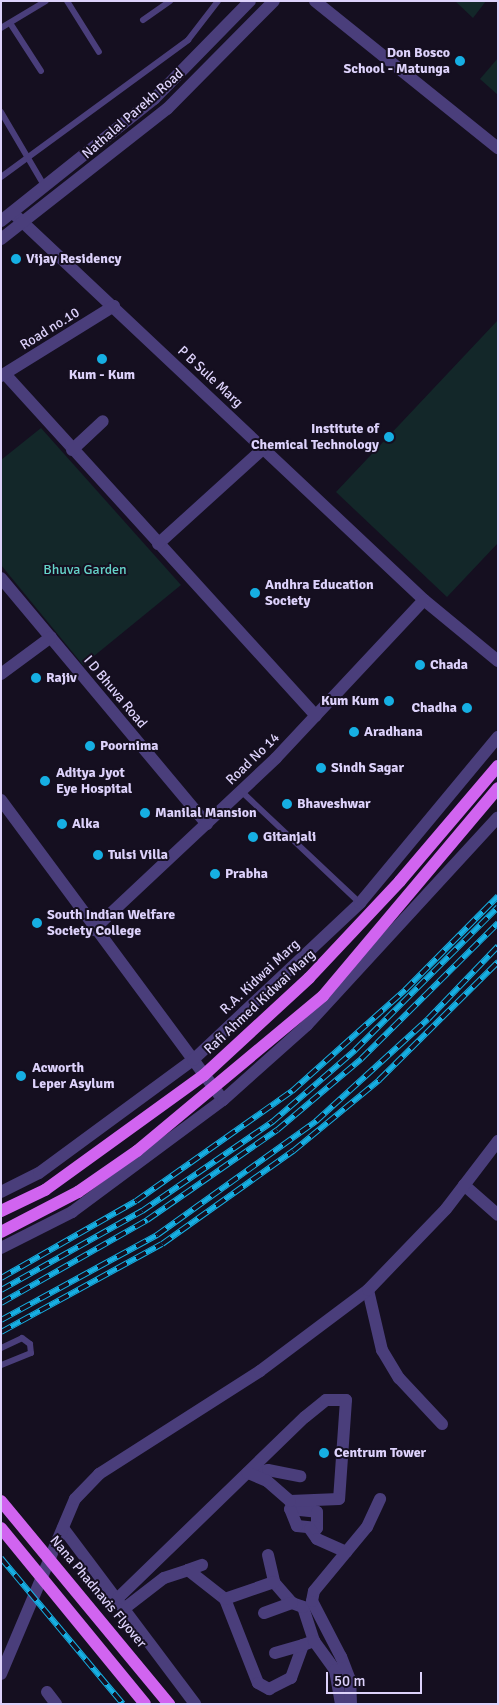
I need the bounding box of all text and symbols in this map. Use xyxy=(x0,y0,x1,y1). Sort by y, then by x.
place label: Don Bosco School - Matunga xyxy=(344,45,450,78)
marker: Don Bosco School - Matunga xyxy=(454,55,466,67)
street label: Nathalal Parekh Road xyxy=(79,65,187,163)
place label: Vijay Residency xyxy=(26,251,122,267)
marker: Vijay Residency xyxy=(10,253,22,265)
street label: Road no.10 xyxy=(17,304,83,354)
street label: P B Sule Marg xyxy=(174,343,246,411)
marker: Kum - Kum xyxy=(96,353,108,365)
place label: Kum - Kum xyxy=(69,367,135,383)
place label: Institute of Chemical Technology xyxy=(251,421,379,454)
marker: Institute of Chemical Technology xyxy=(383,431,395,443)
park label: Bhuva Garden xyxy=(43,562,127,578)
place label: Andhra Education Society xyxy=(265,577,374,610)
marker: Andhra Education Society xyxy=(249,587,261,599)
street label: I D Bhuva Road xyxy=(80,652,150,732)
place label: Chada xyxy=(430,657,468,673)
marker: Chada xyxy=(414,659,426,671)
place label: Rajiv xyxy=(46,670,77,686)
marker: Rajiv xyxy=(30,672,42,684)
place label: Kum Kum xyxy=(321,693,379,709)
marker: Kum Kum xyxy=(383,695,395,707)
place label: Chadha xyxy=(411,700,457,716)
marker: Chadha xyxy=(461,702,473,714)
place label: Aradhana xyxy=(364,724,423,740)
marker: Aradhana xyxy=(348,726,360,738)
street label: Road No 14 xyxy=(223,729,283,789)
place label: Poornima xyxy=(100,738,158,754)
marker: Poornima xyxy=(84,740,96,752)
place label: Sindh Sagar xyxy=(331,760,404,776)
marker: Sindh Sagar xyxy=(315,762,327,774)
place label: Aditya Jyot Eye Hospital xyxy=(56,765,132,798)
marker: Aditya Jyot Eye Hospital xyxy=(38,774,52,788)
place label: Bhaveshwar xyxy=(297,796,371,812)
marker: Bhaveshwar xyxy=(281,798,293,810)
place label: Manilal Mansion xyxy=(155,805,257,821)
marker: Manilal Mansion xyxy=(139,807,151,819)
place label: Alka xyxy=(72,816,100,832)
marker: Alka xyxy=(56,818,68,830)
place label: Gitanjali xyxy=(263,829,316,845)
marker: Gitanjali xyxy=(247,831,259,843)
place label: Tulsi Villa xyxy=(108,847,168,863)
marker: Tulsi Villa xyxy=(92,849,104,861)
place label: Prabha xyxy=(225,866,268,882)
marker: Prabha xyxy=(209,868,221,880)
place label: South Indian Welfare Society College xyxy=(47,907,175,940)
marker: South Indian Welfare Society College xyxy=(31,917,43,929)
street label: R.A. Kidwai Marg xyxy=(217,936,303,1018)
street label: Rafi Ahmed Kidwai Marg xyxy=(201,946,319,1058)
place label: Acworth Leper Asylum xyxy=(32,1060,115,1092)
marker: Acworth Leper Asylum xyxy=(14,1069,28,1083)
place label: Centrum Tower xyxy=(334,1445,426,1461)
marker: Centrum Tower xyxy=(318,1447,330,1459)
street label: Nana Phadnavis Flyover xyxy=(46,1532,150,1652)
scale bar xyxy=(329,1662,425,1694)
text: 50 m xyxy=(334,1672,365,1690)

